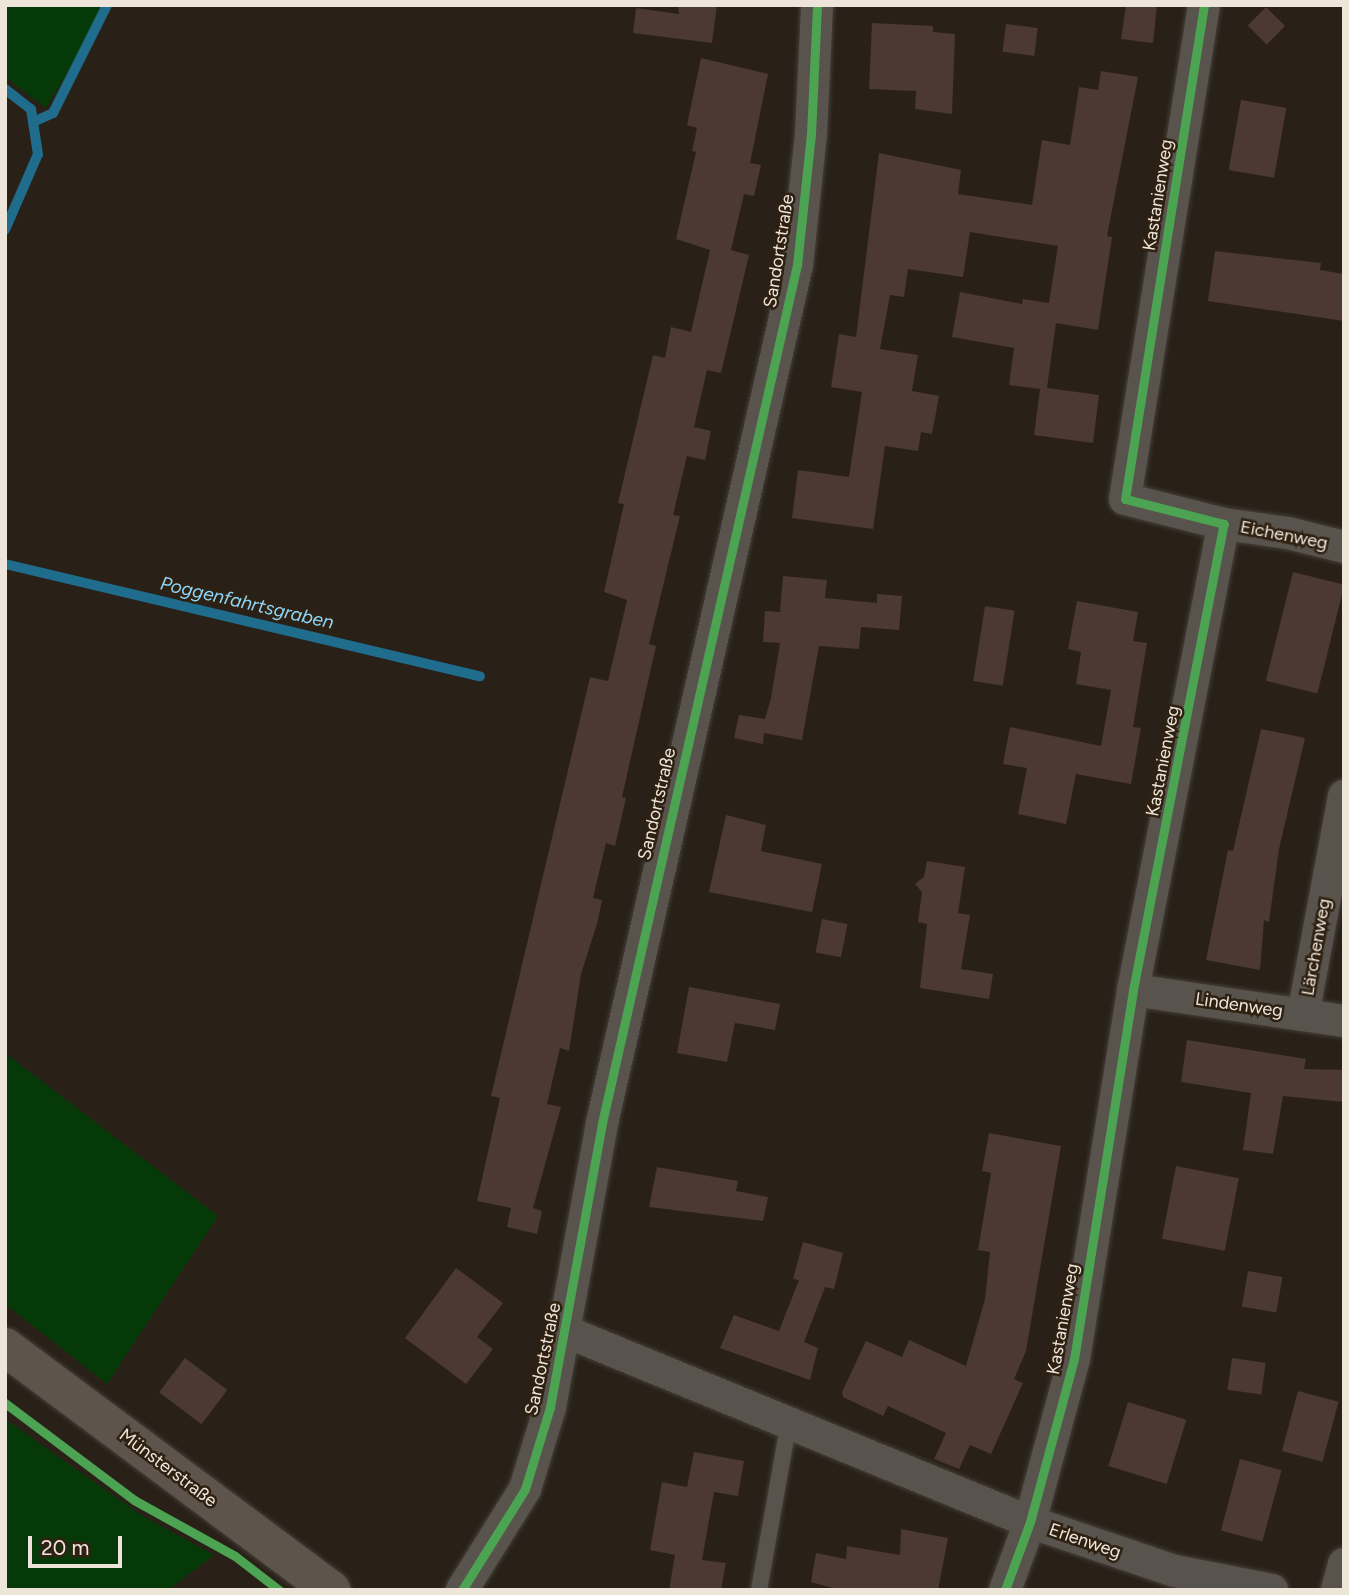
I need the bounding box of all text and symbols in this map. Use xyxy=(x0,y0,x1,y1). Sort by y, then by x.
street label: Kastanienweg xyxy=(1139,138,1177,252)
street label: Sandortstraße xyxy=(759,193,799,309)
street label: Eichenweg xyxy=(1238,516,1330,554)
water label: Poggenfahrtsgraben xyxy=(158,572,336,634)
street label: Kastanienweg xyxy=(1142,704,1184,818)
street label: Sandortstraße xyxy=(634,746,680,862)
street label: Lärchenweg xyxy=(1297,897,1335,997)
street label: Lindenweg xyxy=(1194,988,1284,1022)
street label: Kastanienweg xyxy=(1043,1262,1083,1376)
street label: Sandortstraße xyxy=(521,1301,565,1417)
street label: Münsterstraße xyxy=(115,1424,221,1512)
street label: Erlenweg xyxy=(1046,1519,1124,1563)
scale bar xyxy=(32,1522,126,1566)
text: 20 m xyxy=(41,1535,89,1560)

